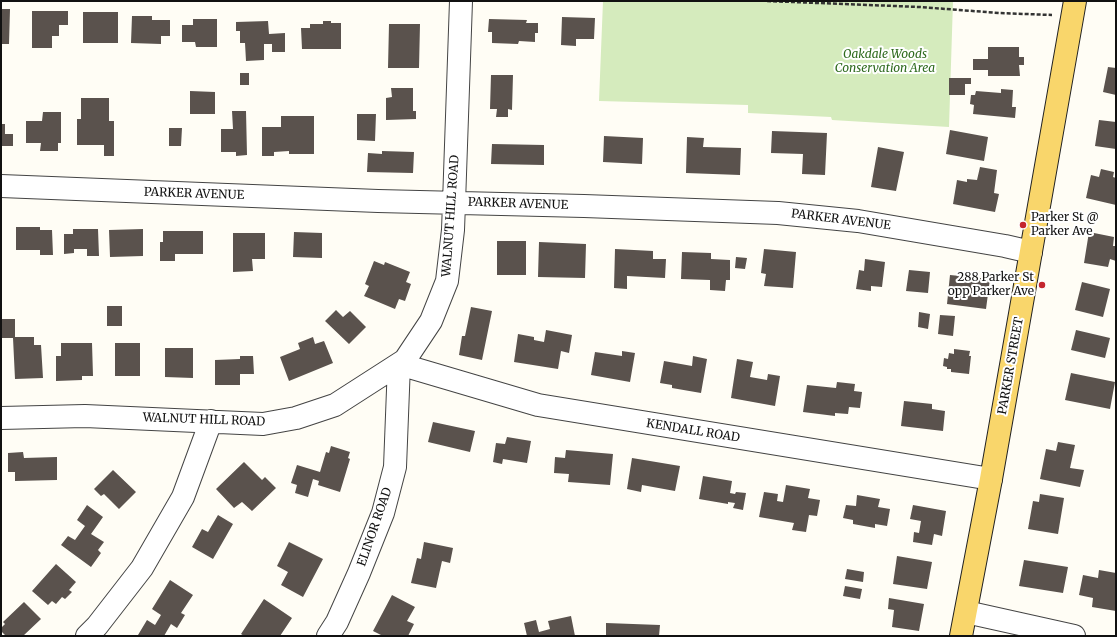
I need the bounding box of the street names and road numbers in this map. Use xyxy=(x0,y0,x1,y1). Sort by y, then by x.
street label: WALNUT HILL ROAD xyxy=(440,154,462,278)
street label: PARKER AVENUE xyxy=(144,185,244,203)
street label: PARKER AVENUE xyxy=(468,195,568,213)
street label: PARKER AVENUE xyxy=(790,207,892,233)
street label: PARKER STREET xyxy=(995,316,1027,416)
street label: WALNUT HILL ROAD xyxy=(143,411,265,429)
street label: KENDALL ROAD xyxy=(645,416,741,446)
street label: ELINOR ROAD xyxy=(355,486,395,568)

